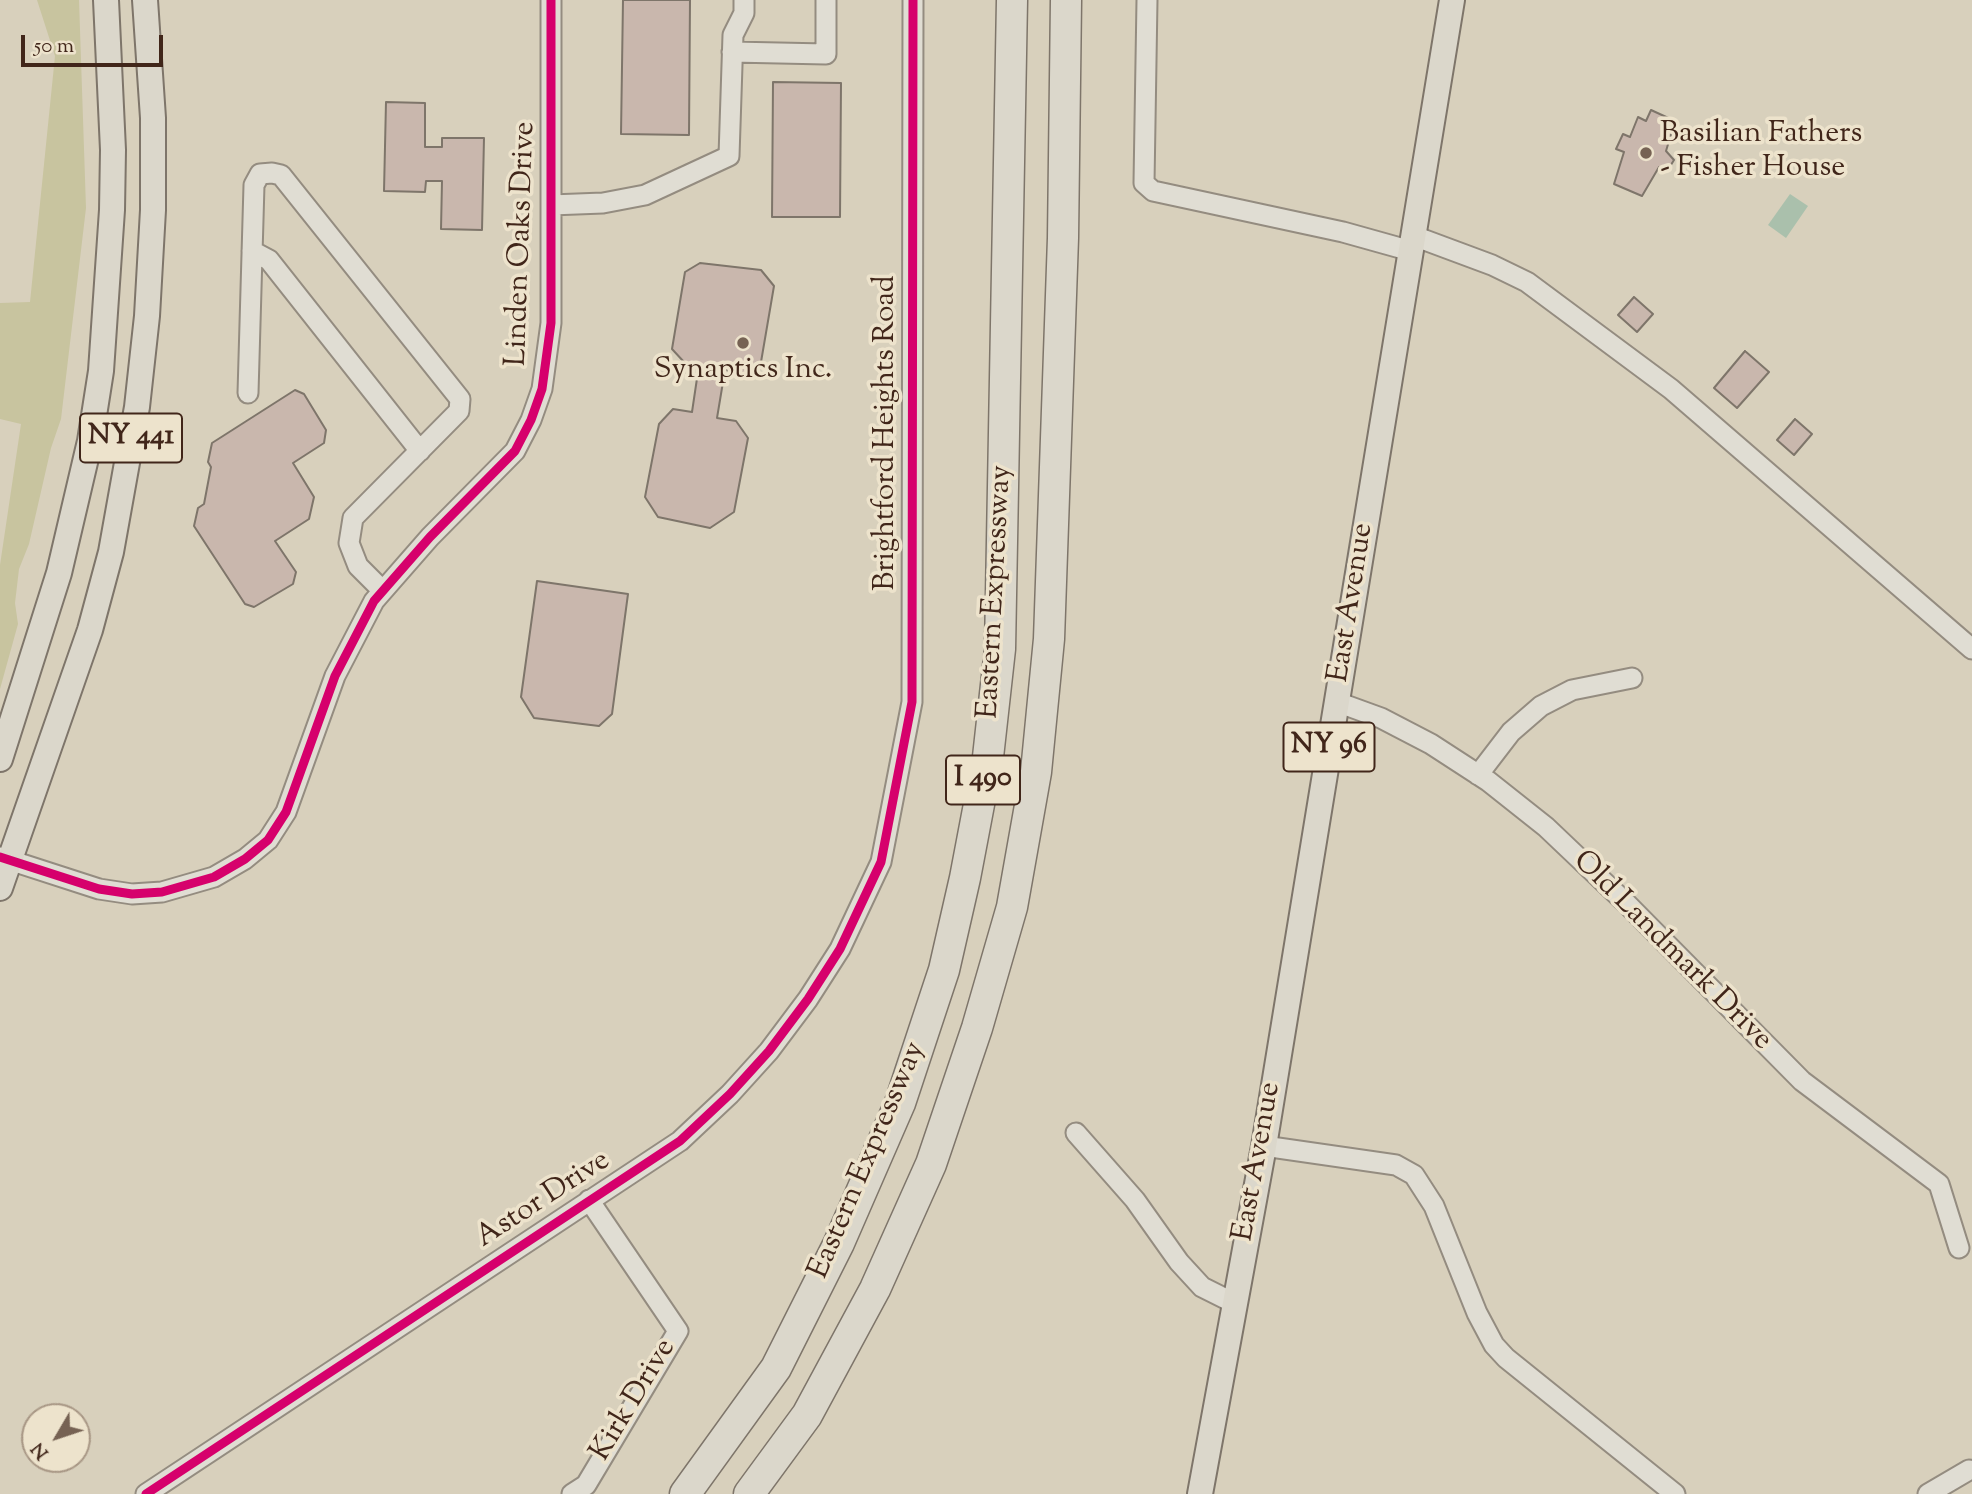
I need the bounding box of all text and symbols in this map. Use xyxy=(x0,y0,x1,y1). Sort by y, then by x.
scale bar xyxy=(24,21,166,65)
text: 50 m xyxy=(34,32,74,62)
place label: Basilian Fathers - Fisher House xyxy=(1660,118,1862,188)
street label: Linden Oaks Drive xyxy=(501,121,545,367)
marker: Basilian Fathers - Fisher House xyxy=(1638,145,1654,161)
street label: Brightford Heights Road xyxy=(870,275,906,591)
marker: Synaptics Inc. xyxy=(735,335,751,351)
place label: Synaptics Inc. xyxy=(654,354,832,390)
road number: NY 441 xyxy=(80,414,182,462)
street label: Eastern Expressway xyxy=(972,464,1022,720)
street label: East Avenue xyxy=(1323,521,1383,685)
road number: NY 96 xyxy=(1284,722,1374,772)
road number: I 490 xyxy=(946,756,1020,804)
street label: Old Landmark Drive xyxy=(1564,845,1778,1059)
street label: Eastern Expressway xyxy=(803,1037,935,1285)
street label: East Avenue xyxy=(1227,1080,1291,1244)
street label: Astor Drive xyxy=(470,1144,618,1258)
street label: Kirk Drive xyxy=(585,1333,685,1469)
north arrow xyxy=(21,1403,91,1473)
text: N xyxy=(26,1436,56,1465)

